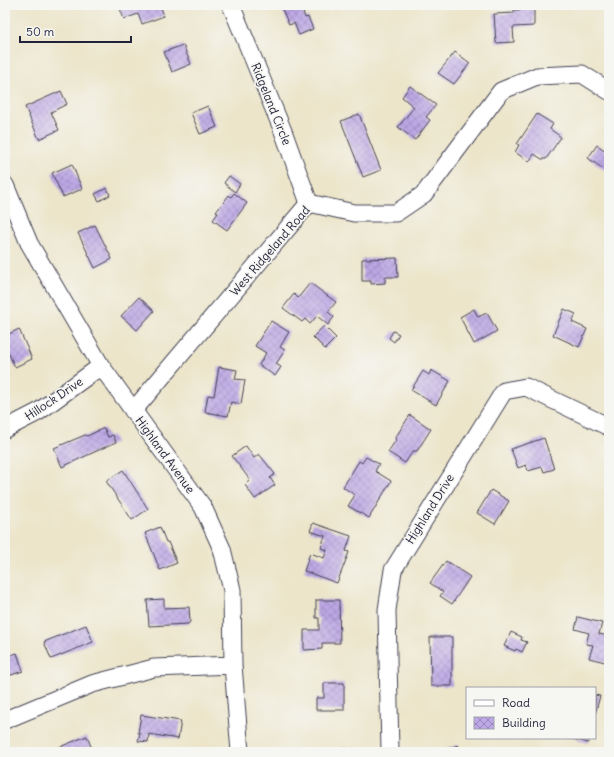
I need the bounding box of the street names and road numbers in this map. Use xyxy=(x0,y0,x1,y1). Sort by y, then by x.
street label: Ridgeland Circle xyxy=(248,60,295,147)
street label: West Ridgeland Road xyxy=(226,203,313,299)
street label: Hillock Drive xyxy=(22,374,86,424)
street label: Highland Avenue xyxy=(132,413,198,496)
street label: Highland Drive xyxy=(402,471,457,547)

